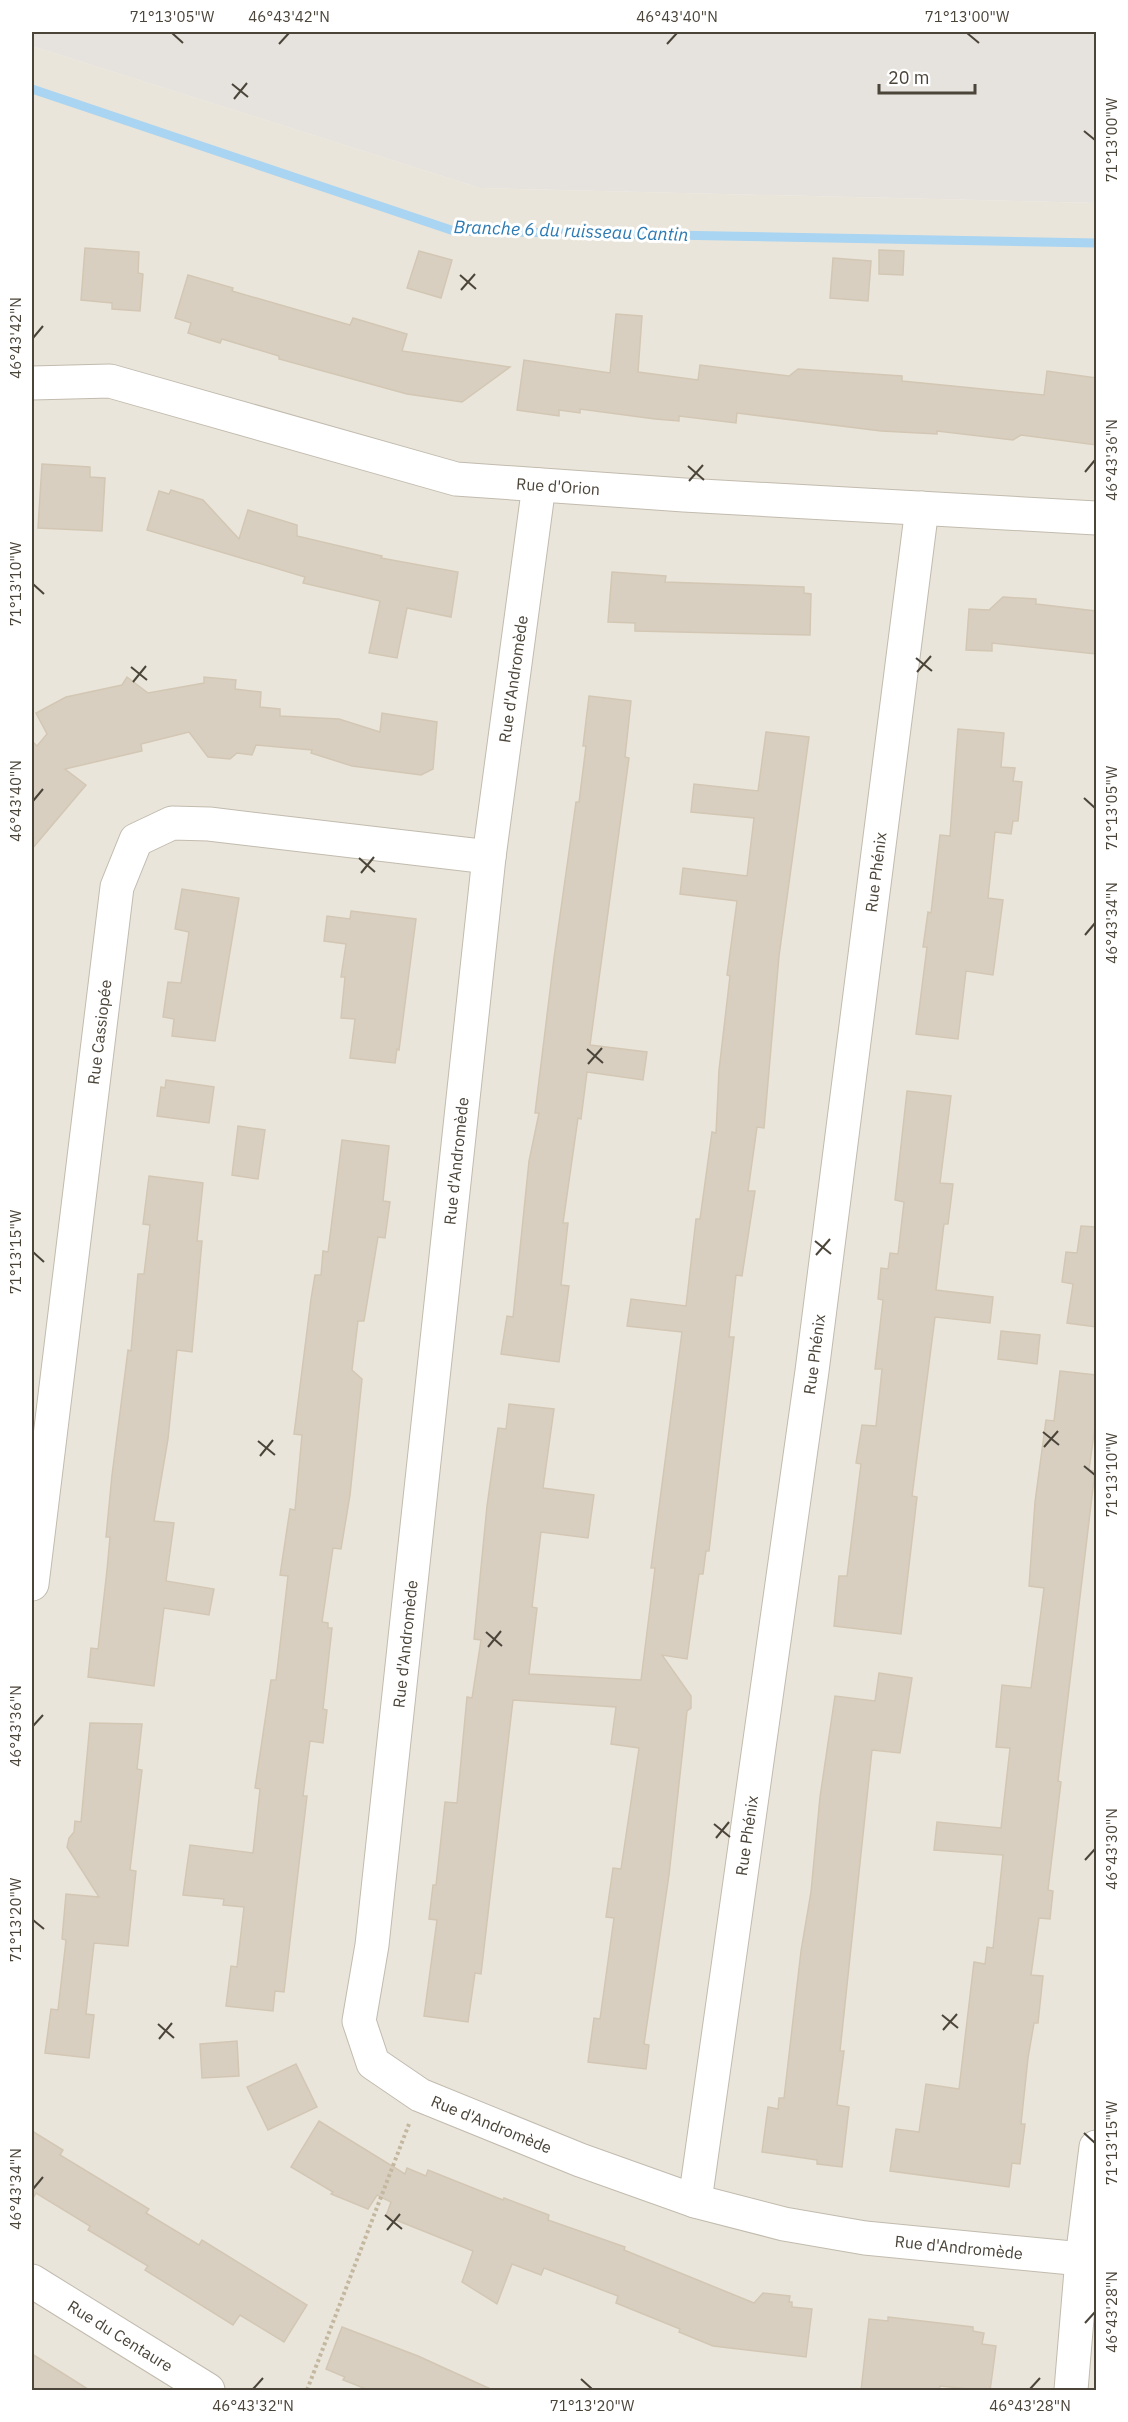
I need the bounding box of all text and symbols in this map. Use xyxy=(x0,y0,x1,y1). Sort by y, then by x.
text: 71°13'05"W xyxy=(130,7,215,26)
text: 46°43'42"N xyxy=(248,7,330,26)
text: 46°43'40"N xyxy=(636,7,718,26)
text: 71°13'00"W xyxy=(925,7,1010,26)
scale bar xyxy=(879,57,975,95)
text: 20 m xyxy=(888,66,930,89)
text: 71°13'00"W xyxy=(1102,97,1121,182)
water label: Branche 6 du ruisseau Cantin xyxy=(453,215,689,246)
text: 46°43'42"N xyxy=(6,297,25,379)
text: 46°43'36"N xyxy=(1102,419,1121,501)
street label: Rue d'Orion xyxy=(515,473,601,499)
text: 71°13'10"W xyxy=(6,541,25,626)
street label: Rue d'Andromède xyxy=(494,614,532,744)
text: 46°43'40"N xyxy=(6,760,25,842)
text: 71°13'05"W xyxy=(1102,765,1121,850)
street label: Rue Phénix xyxy=(861,831,891,914)
text: 46°43'34"N xyxy=(1102,882,1121,964)
street label: Rue Cassiopée xyxy=(83,978,116,1086)
street label: Rue d'Andromède xyxy=(439,1096,473,1226)
text: 71°13'15"W xyxy=(6,1209,25,1294)
street label: Rue Phénix xyxy=(799,1313,829,1396)
text: 71°13'10"W xyxy=(1102,1432,1121,1517)
street label: Rue d'Andromède xyxy=(388,1579,422,1709)
text: 46°43'36"N xyxy=(6,1685,25,1767)
street label: Rue Phénix xyxy=(731,1794,762,1877)
text: 46°43'30"N xyxy=(1102,1808,1121,1890)
text: 71°13'20"W xyxy=(6,1877,25,1962)
street label: Rue d'Andromède xyxy=(428,2091,555,2158)
text: 71°13'15"W xyxy=(1102,2100,1121,2185)
text: 46°43'34"N xyxy=(6,2148,25,2230)
street label: Rue d'Andromède xyxy=(894,2231,1024,2263)
text: 46°43'28"N xyxy=(1102,2271,1121,2353)
street label: Rue du Centaure xyxy=(64,2296,177,2376)
text: 46°43'32"N xyxy=(212,2396,294,2415)
text: 71°13'20"W xyxy=(550,2396,635,2415)
text: 46°43'28"N xyxy=(989,2396,1071,2415)

